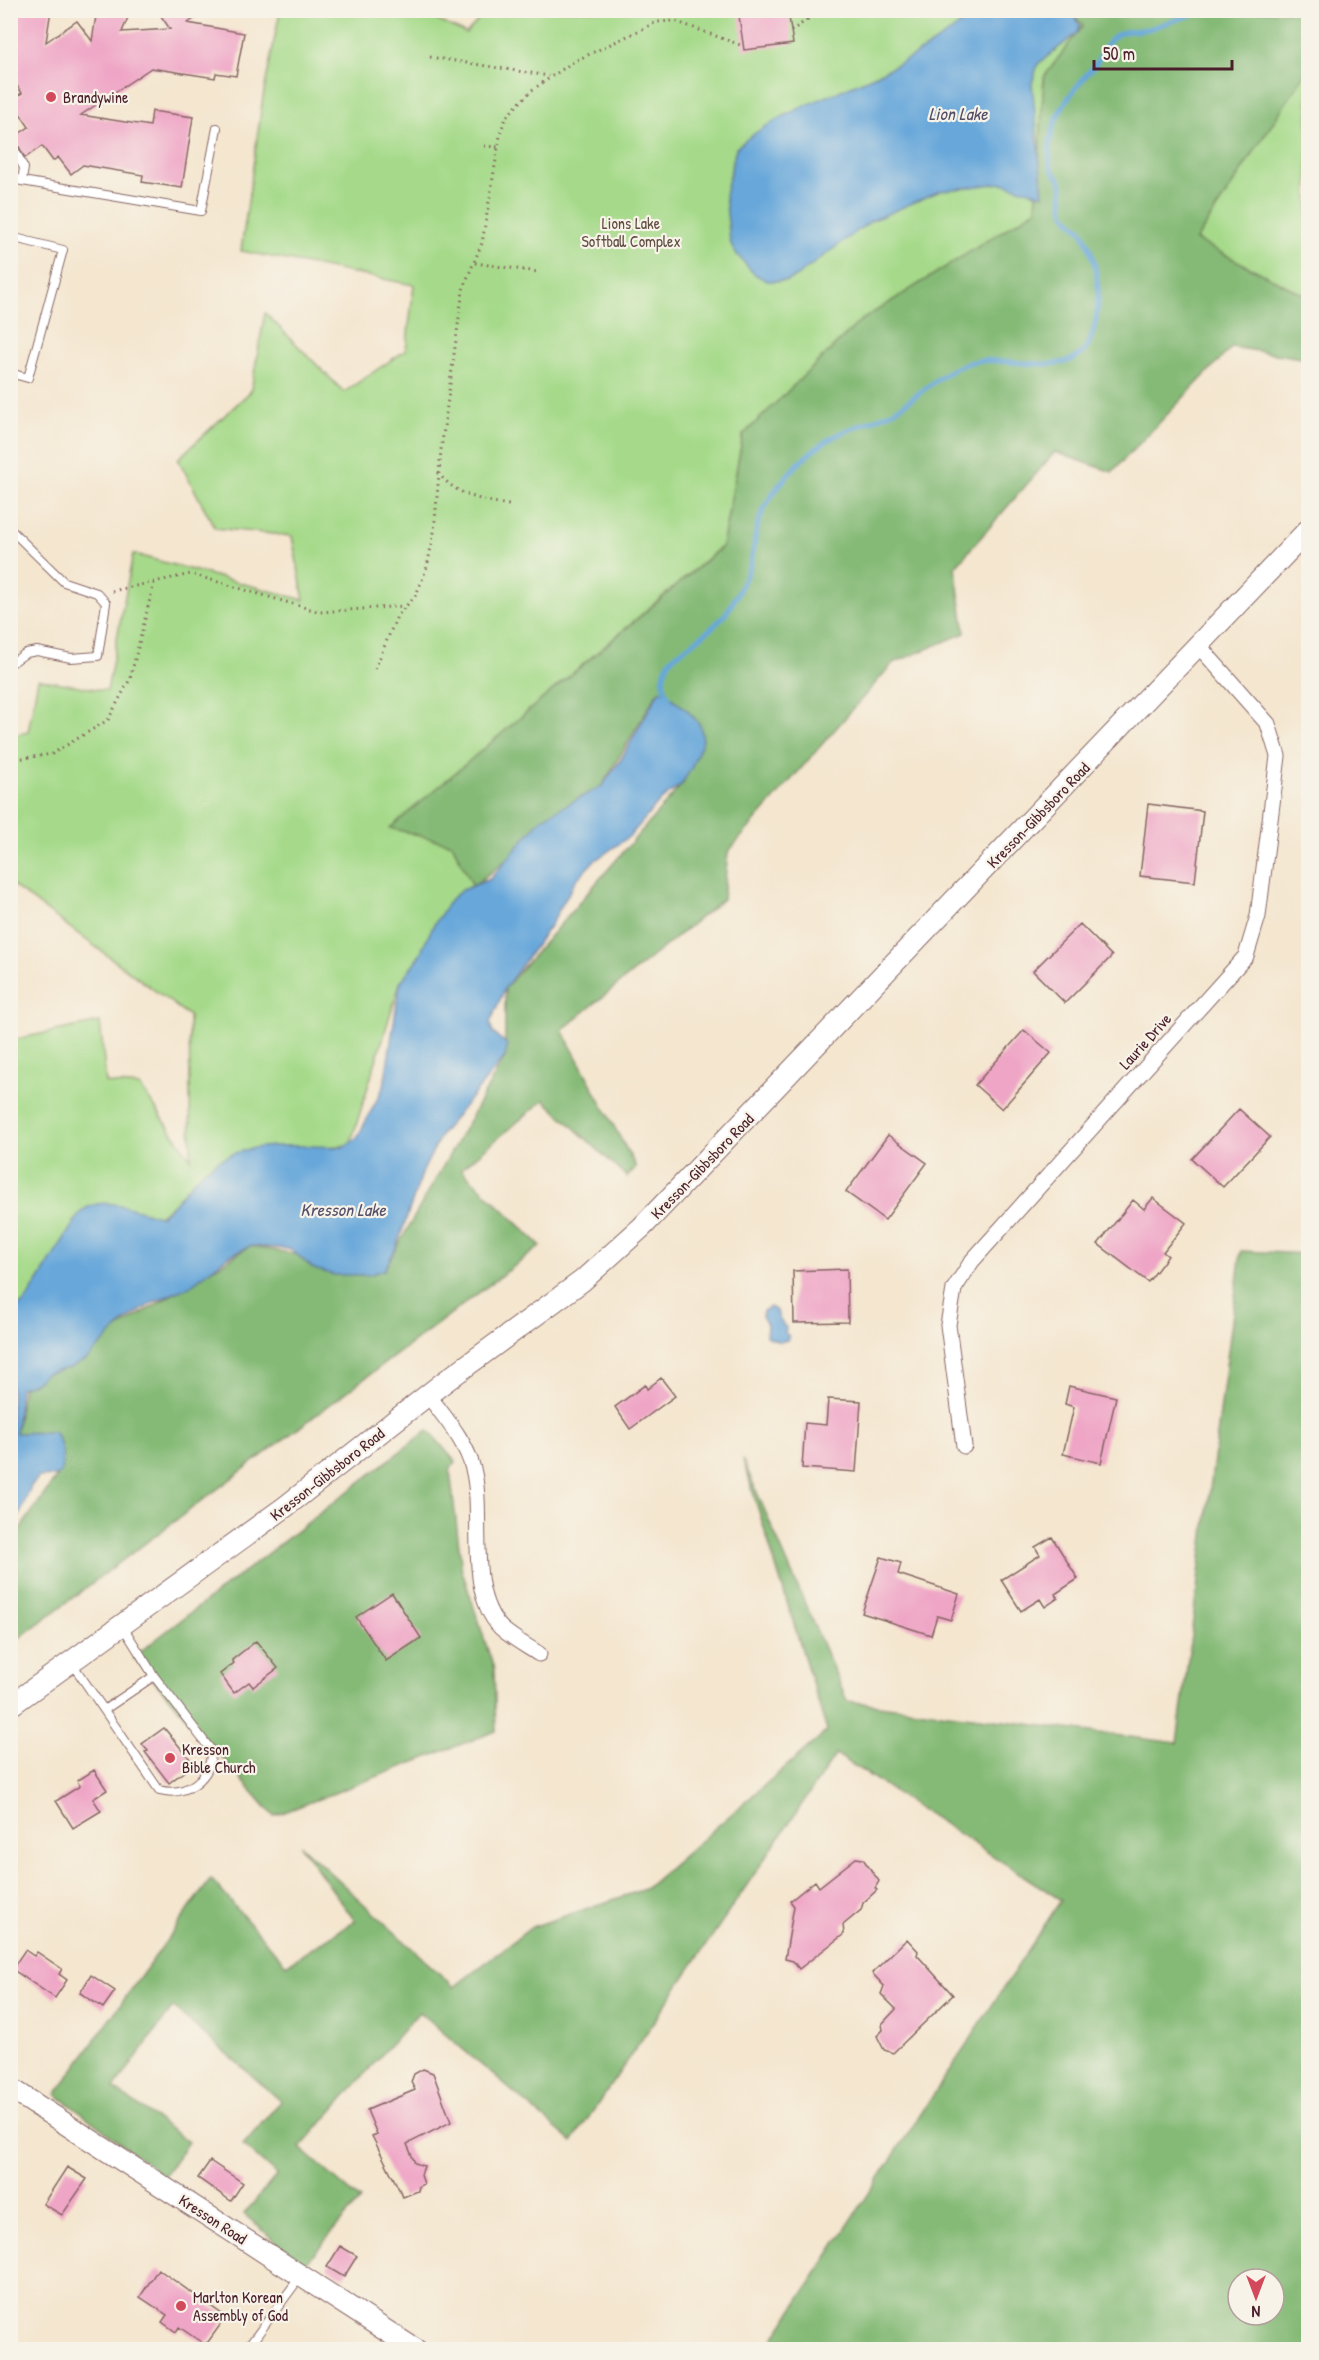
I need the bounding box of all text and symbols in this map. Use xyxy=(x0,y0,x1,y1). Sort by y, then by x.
scale bar xyxy=(1094,33,1232,71)
text: 50 m xyxy=(1103,41,1135,66)
place label: Brandywine xyxy=(63,86,129,108)
marker: Brandywine xyxy=(44,90,58,104)
water label: Lion Lake xyxy=(929,101,988,126)
park label: Lions Lake Softball Complex xyxy=(581,212,681,252)
street label: Kresson-Gibbsboro Road xyxy=(982,757,1094,873)
street label: Laurie Drive xyxy=(1114,1008,1177,1074)
street label: Kresson-Gibbsboro Road xyxy=(646,1108,758,1224)
water label: Kresson Lake xyxy=(300,1197,386,1222)
street label: Kresson-Gibbsboro Road xyxy=(265,1422,389,1526)
place label: Kresson Bible Church xyxy=(182,1738,256,1778)
marker: Kresson Bible Church xyxy=(163,1751,177,1765)
street label: Kresson Road xyxy=(175,2189,251,2249)
north arrow xyxy=(1226,2267,1286,2327)
place label: Marlton Korean Assembly of God xyxy=(193,2286,288,2326)
marker: Marlton Korean Assembly of God xyxy=(174,2299,188,2313)
text: N xyxy=(1251,2301,1260,2323)

